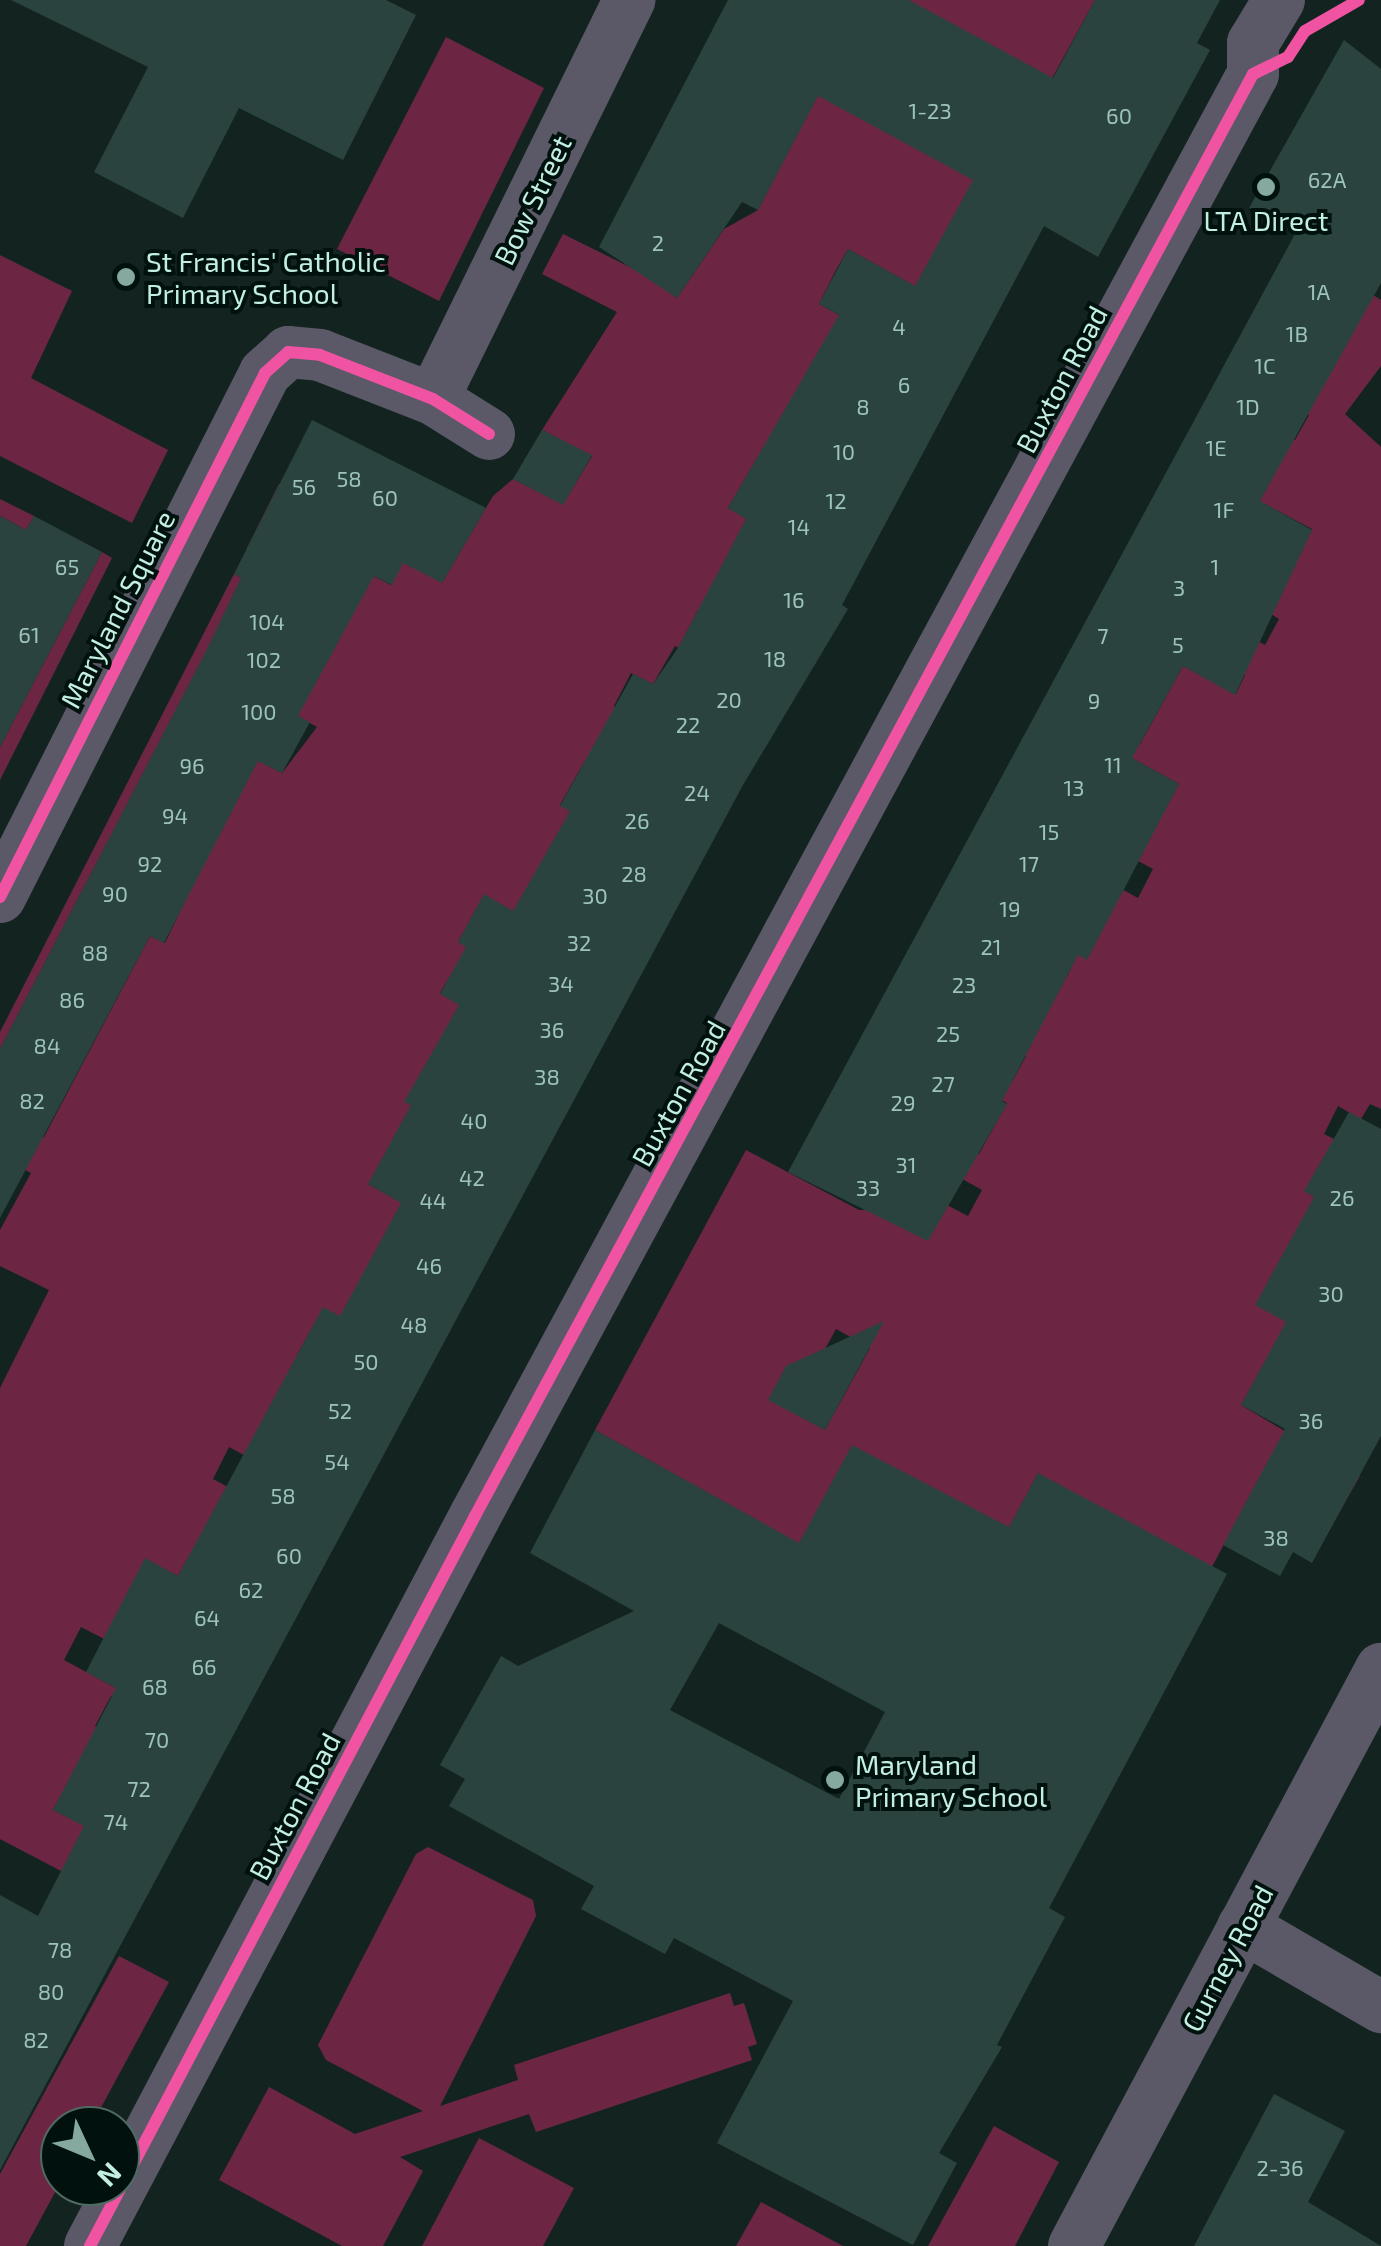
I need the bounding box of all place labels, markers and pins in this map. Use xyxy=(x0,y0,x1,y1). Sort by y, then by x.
marker: LTA Direct xyxy=(1255,176,1277,198)
place label: LTA Direct xyxy=(1203,203,1329,237)
place label: St Francis' Catholic Primary School xyxy=(146,244,386,310)
marker: St Francis' Catholic Primary School xyxy=(115,266,137,288)
place label: Maryland Primary School xyxy=(855,1747,1048,1813)
marker: Maryland Primary School xyxy=(824,1769,846,1791)

